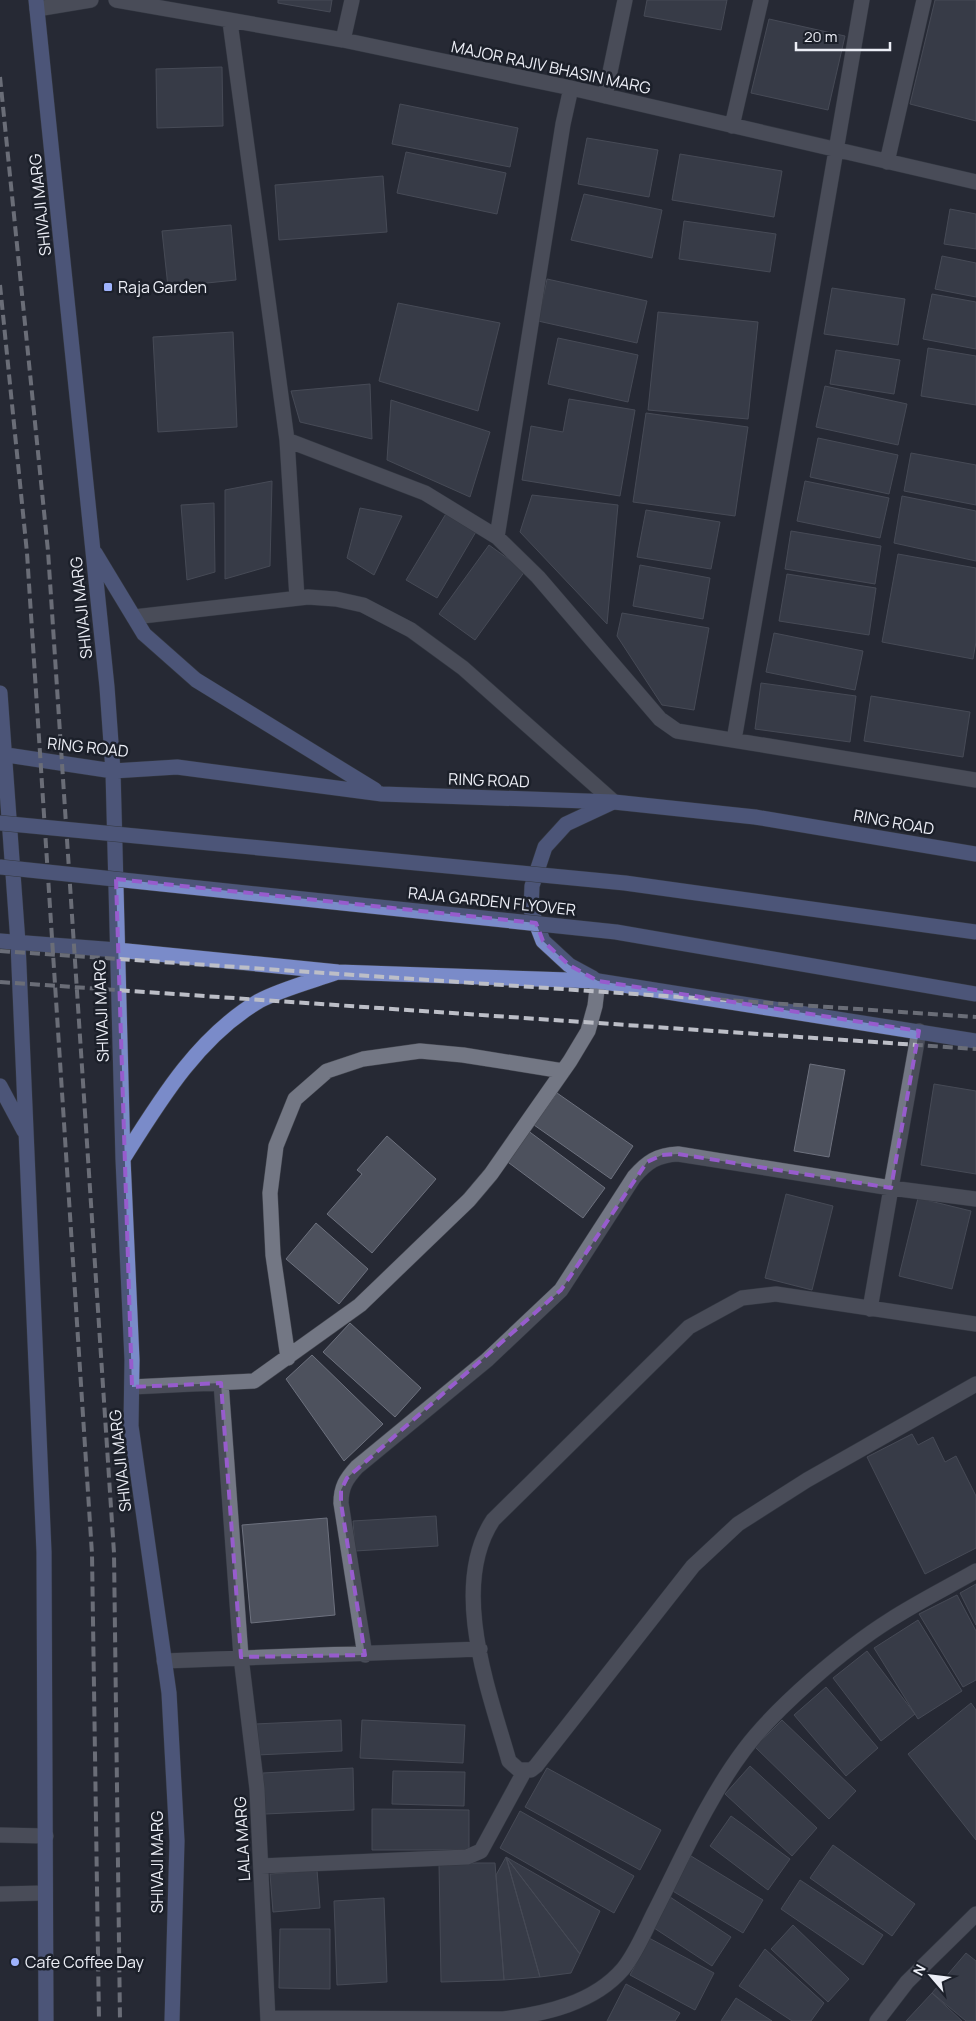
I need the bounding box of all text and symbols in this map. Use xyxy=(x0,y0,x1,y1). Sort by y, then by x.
scale bar xyxy=(796,20,890,52)
text: 20 m xyxy=(804,26,837,47)
street label: MAJOR RAJIV BHASIN MARG xyxy=(449,35,653,99)
street label: SHIVAJI MARG xyxy=(24,153,56,257)
place label: Raja Garden xyxy=(118,276,207,298)
marker: Raja Garden xyxy=(102,281,114,293)
street label: SHIVAJI MARG xyxy=(65,556,97,660)
street label: RING ROAD xyxy=(46,732,130,762)
street label: RING ROAD xyxy=(448,768,530,792)
street label: RING ROAD xyxy=(852,804,936,840)
street label: RAJA GARDEN FLYOVER xyxy=(407,881,577,921)
street label: SHIVAJI MARG xyxy=(88,959,114,1063)
street label: SHIVAJI MARG xyxy=(104,1409,136,1513)
street label: LALA MARG xyxy=(229,1796,255,1882)
street label: SHIVAJI MARG xyxy=(146,1811,168,1913)
place label: Cafe Coffee Day xyxy=(25,1951,144,1973)
north arrow xyxy=(906,1951,956,2001)
marker: Cafe Coffee Day xyxy=(9,1956,21,1968)
text: N xyxy=(908,1961,930,1979)

